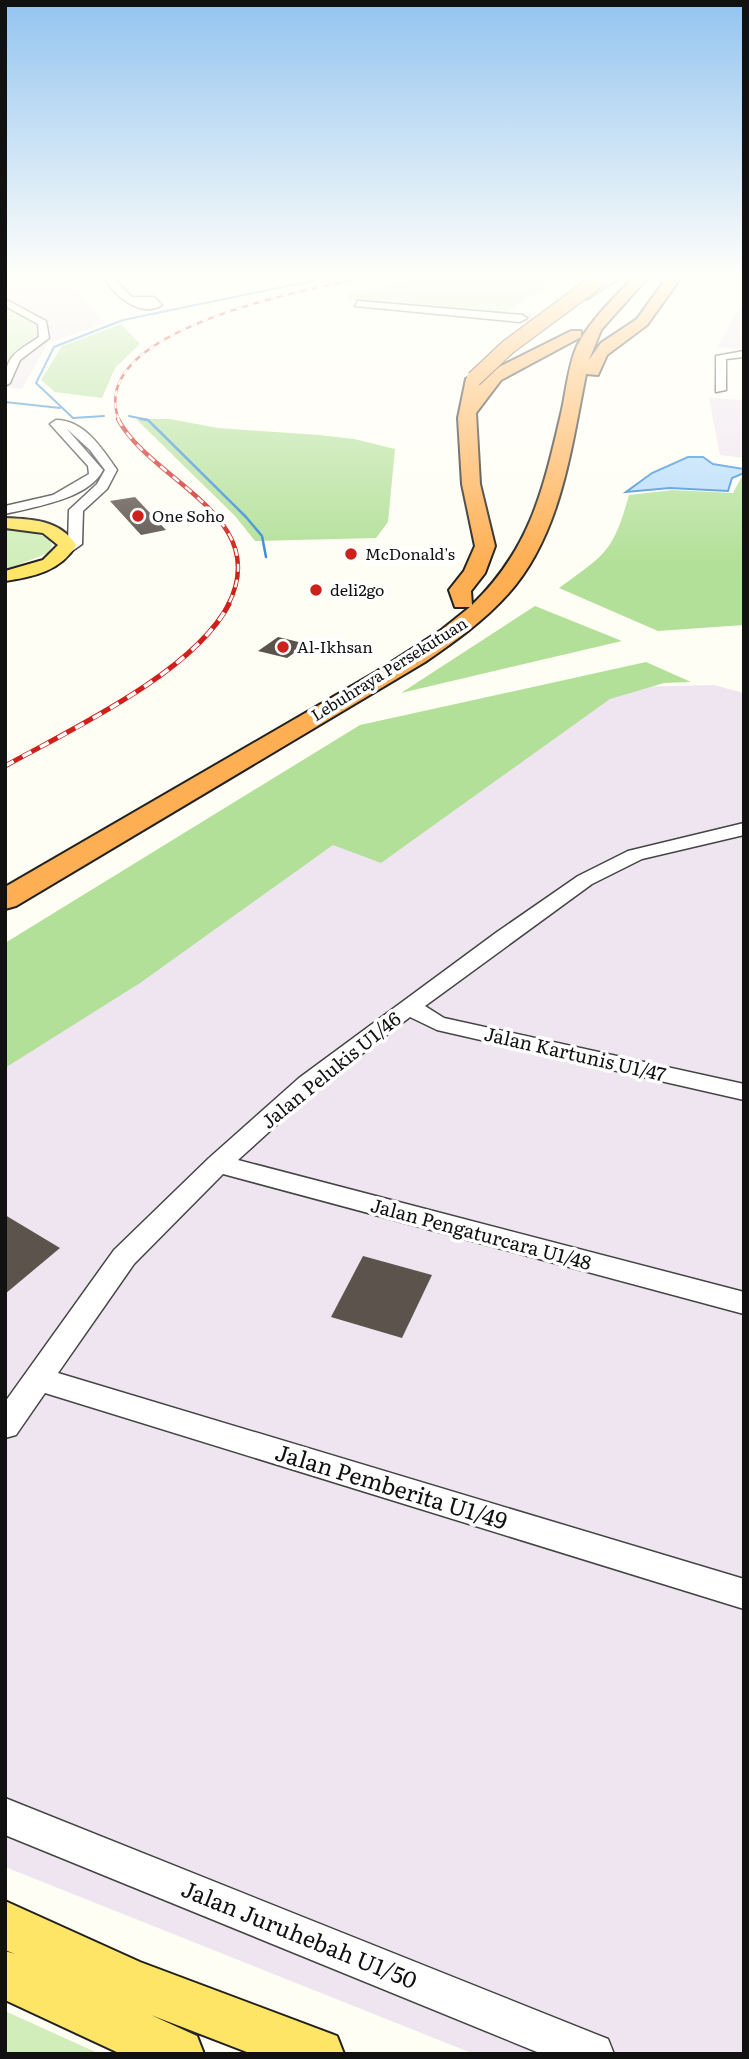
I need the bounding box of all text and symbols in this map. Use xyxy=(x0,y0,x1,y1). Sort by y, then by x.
place label: One Soho xyxy=(152,503,225,527)
marker: One Soho xyxy=(130,508,146,524)
place label: McDonald's xyxy=(365,541,455,565)
marker: McDonald's xyxy=(343,546,359,562)
place label: deli2go xyxy=(330,577,384,601)
marker: deli2go xyxy=(308,582,324,598)
street label: Lebuhraya Persekutuan xyxy=(306,610,471,726)
place label: Al-Ikhsan xyxy=(297,634,373,658)
marker: Al-Ikhsan xyxy=(275,639,291,655)
street label: Jalan Pelukis U1/46 xyxy=(255,1004,406,1134)
street label: Jalan Kartunis U1/47 xyxy=(482,1019,669,1088)
street label: Jalan Pengaturcara U1/48 xyxy=(368,1190,595,1276)
street label: Jalan Pemberita U1/49 xyxy=(271,1434,512,1537)
street label: Jalan Juruhebah U1/50 xyxy=(177,1870,423,1996)

